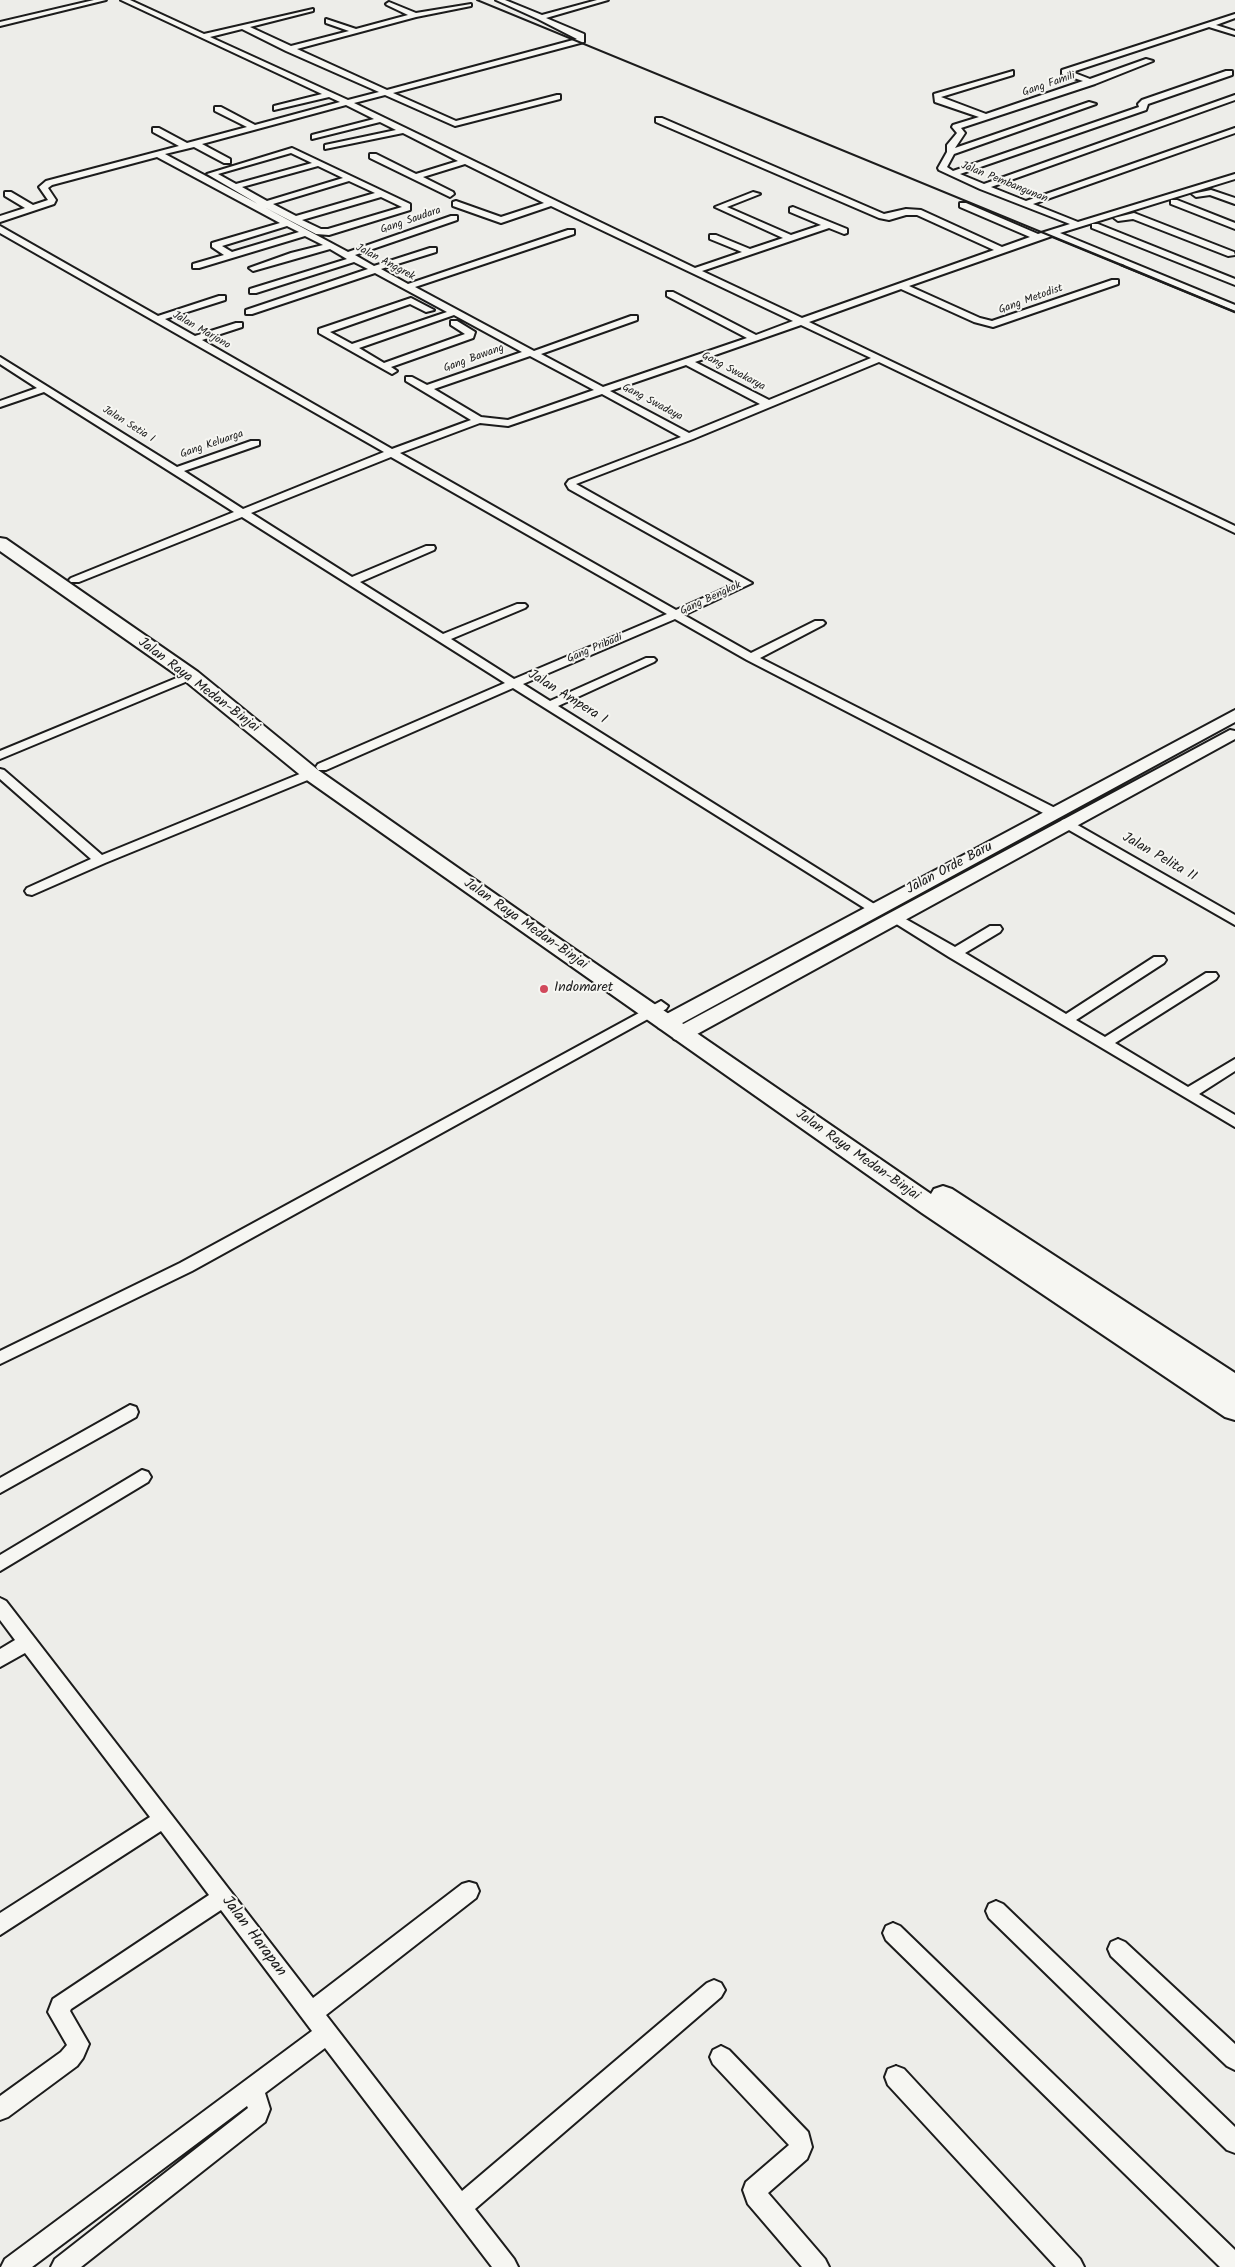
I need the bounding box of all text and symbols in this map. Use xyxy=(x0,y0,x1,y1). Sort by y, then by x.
street label: Gang Famili xyxy=(1021,70,1077,100)
street label: Jalan Pembangunan xyxy=(959,160,1049,206)
street label: Gang Saudara xyxy=(379,204,443,238)
street label: Jalan Anggrek xyxy=(353,242,417,284)
street label: Gang Metodist xyxy=(997,282,1065,318)
street label: Jalan Marjono xyxy=(170,309,232,353)
street label: Gang Bawang xyxy=(442,342,506,376)
street label: Gang Swakarya xyxy=(699,350,767,394)
street label: Gang Swadaya xyxy=(619,382,685,424)
street label: Jalan Setia I xyxy=(99,404,157,446)
street label: Gang Keluarga xyxy=(179,428,245,462)
street label: Gang Bengkok xyxy=(678,579,744,619)
street label: Gang Pribadi xyxy=(565,631,625,667)
street label: Jalan Raya Medan-Binjai xyxy=(134,635,262,737)
street label: Jalan Ampera I xyxy=(524,667,610,729)
street label: Jalan Pelita II xyxy=(1119,830,1199,886)
street label: Jalan Orde Baru xyxy=(904,839,996,899)
street label: Jalan Raya Medan-Binjai xyxy=(460,876,590,974)
place label: Indomaret xyxy=(554,981,613,997)
marker: Indomaret xyxy=(538,983,550,995)
street label: Jalan Raya Medan-Binjai xyxy=(792,1107,922,1205)
street label: Jalan Harapan xyxy=(216,1893,290,1981)

